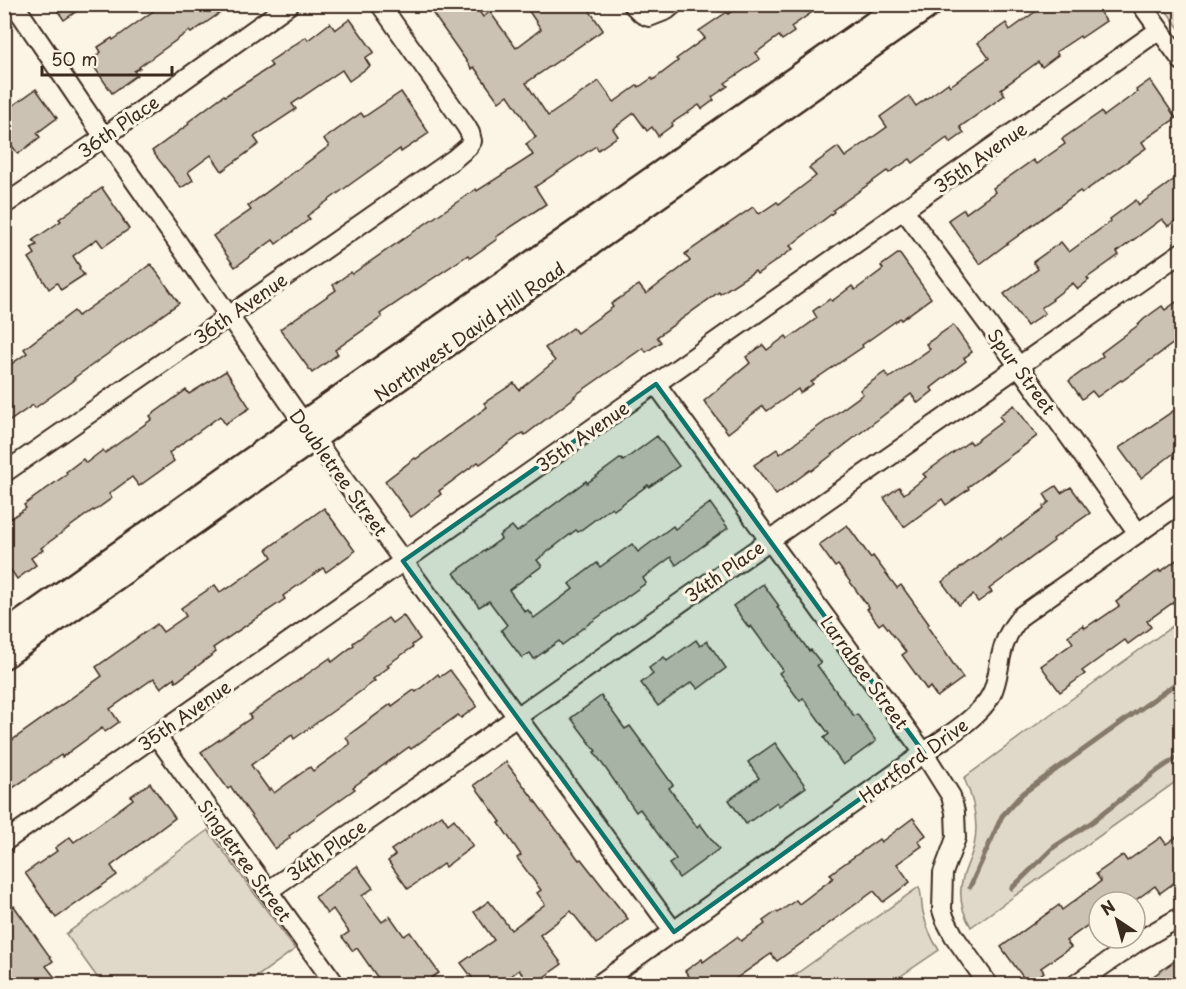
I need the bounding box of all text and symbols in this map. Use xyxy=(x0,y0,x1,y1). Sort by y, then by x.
scale bar xyxy=(42,39,172,77)
text: 50 m xyxy=(51,45,98,72)
street label: 36th Place xyxy=(72,88,164,164)
street label: 35th Avenue xyxy=(928,115,1032,199)
street label: Northwest David Hill Road xyxy=(368,255,570,407)
street label: 36th Avenue xyxy=(188,266,292,350)
street label: Spur Street xyxy=(982,322,1062,420)
street label: 35th Avenue xyxy=(530,394,634,478)
street label: Doubletree Street xyxy=(283,403,395,541)
street label: 34th Place xyxy=(679,534,769,608)
street label: Larrabee Street xyxy=(815,610,915,734)
street label: 35th Avenue xyxy=(132,673,236,757)
street label: Hartford Drive xyxy=(853,711,973,809)
street label: Singletree Street xyxy=(191,793,299,927)
street label: 34th Place xyxy=(281,813,371,887)
north arrow xyxy=(1087,890,1147,950)
text: N xyxy=(1095,894,1120,920)

